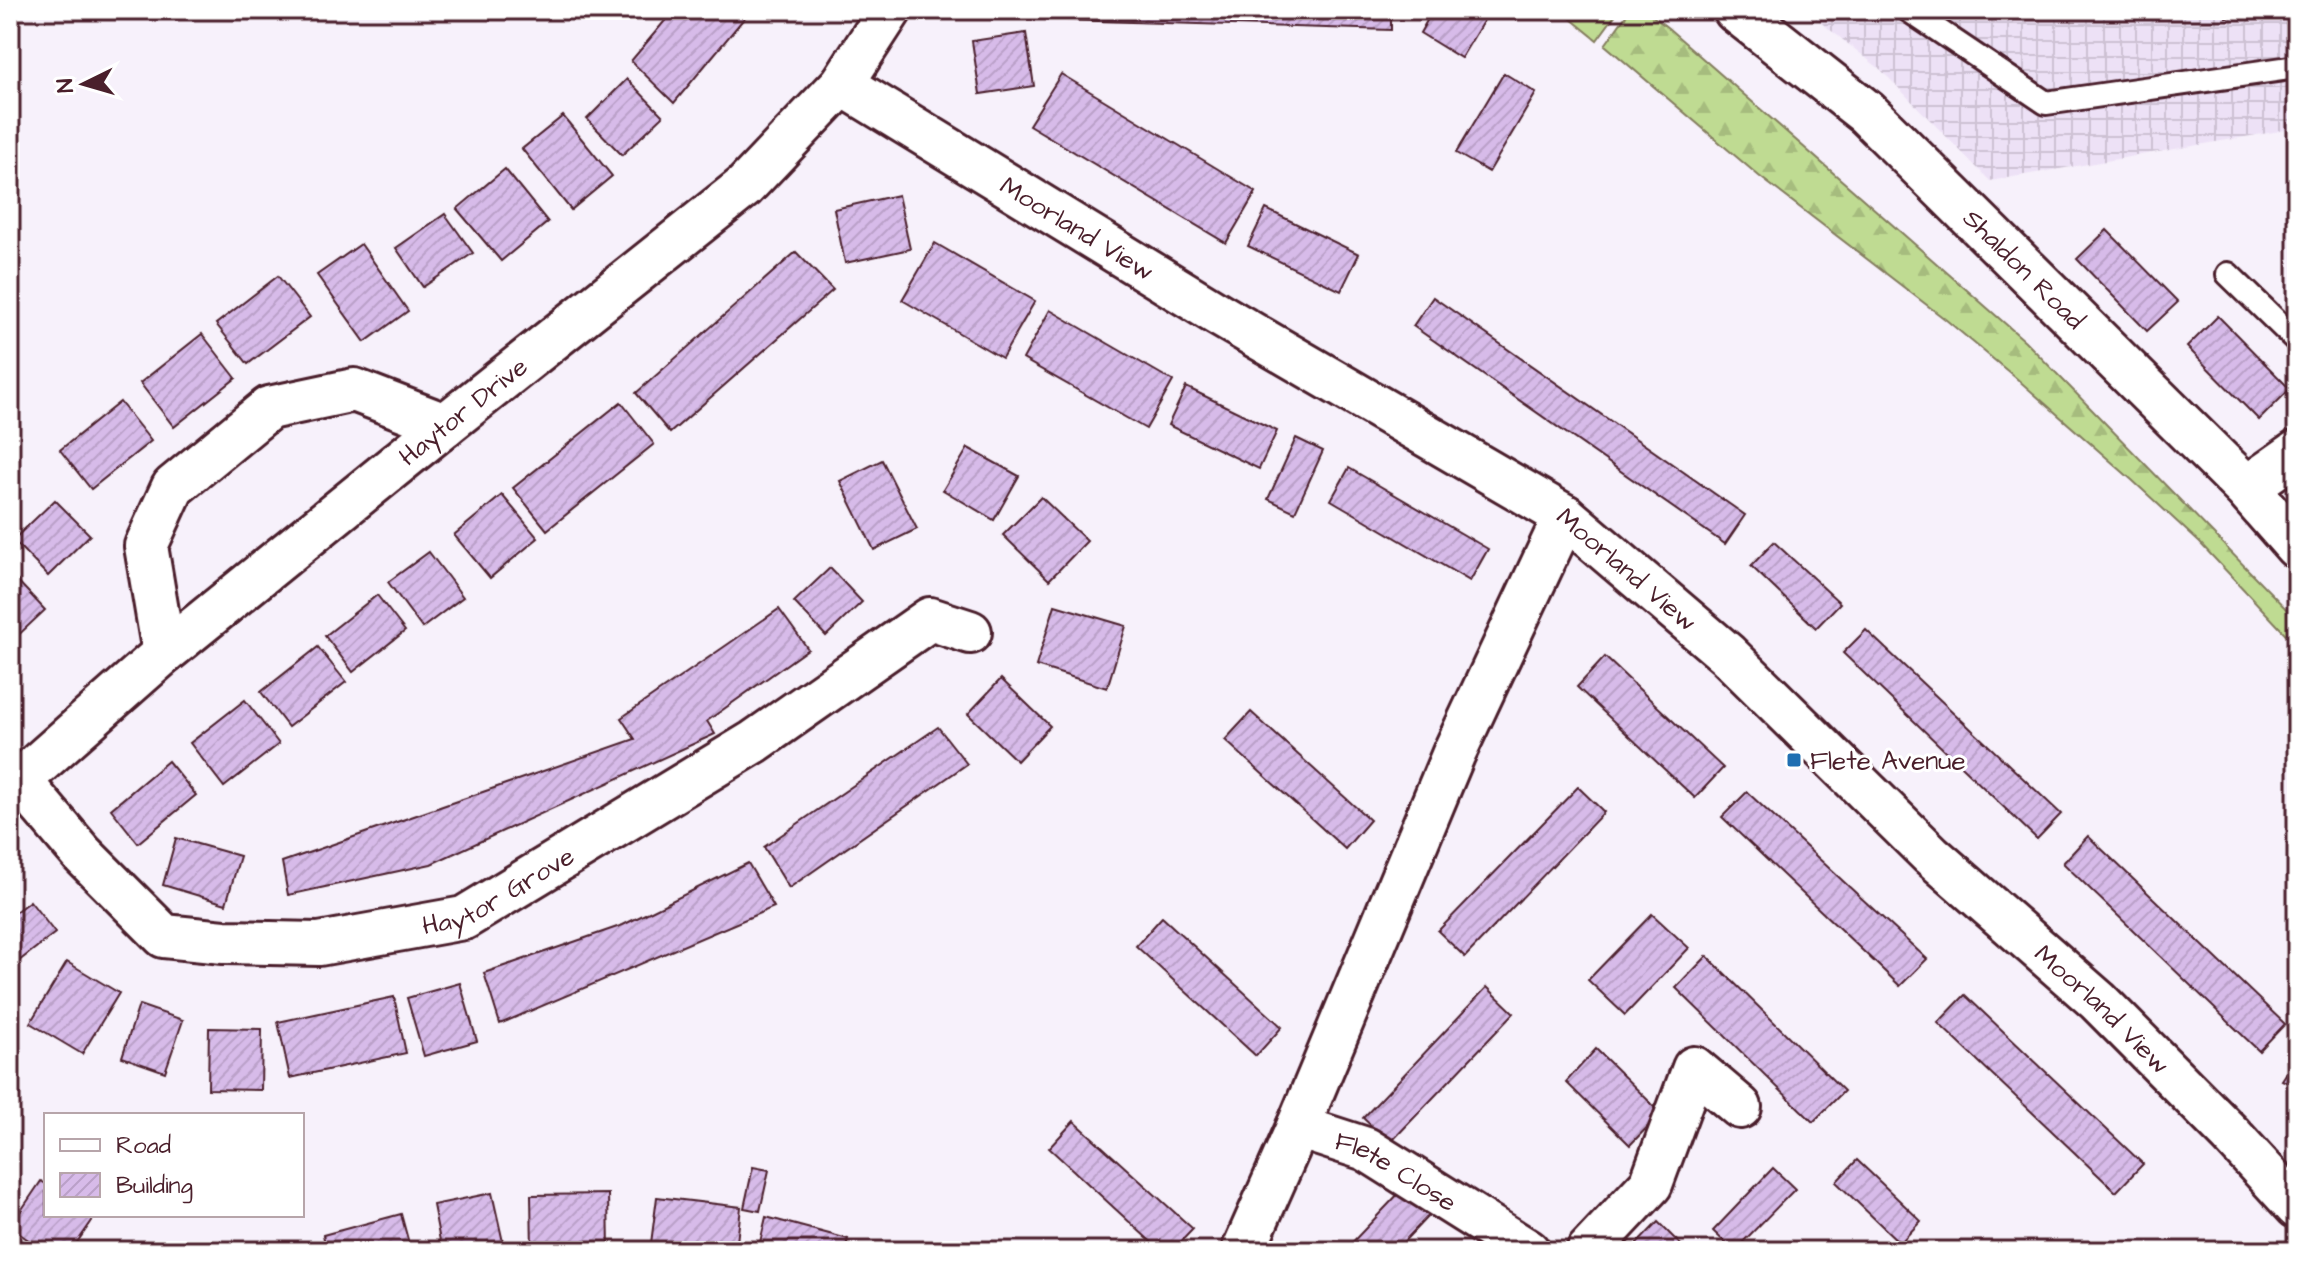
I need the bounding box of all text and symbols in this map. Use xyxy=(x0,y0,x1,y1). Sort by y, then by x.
north arrow xyxy=(44,44,124,124)
text: N xyxy=(50,77,82,94)
street label: Moorland View xyxy=(993,168,1161,290)
street label: Shaldon Road xyxy=(1955,201,2092,338)
street label: Haytor Drive xyxy=(391,349,536,475)
street label: Moorland View xyxy=(1548,499,1705,640)
place label: Flete Avenue xyxy=(1810,743,1966,779)
marker: Flete Avenue xyxy=(1785,751,1803,769)
street label: Haytor Grove xyxy=(419,838,581,944)
street label: Moorland View xyxy=(2026,936,2178,1083)
legend xyxy=(44,1113,304,1217)
street label: Flete Close xyxy=(1330,1123,1463,1221)
text: Road xyxy=(116,1129,171,1163)
text: Building xyxy=(116,1169,193,1204)

